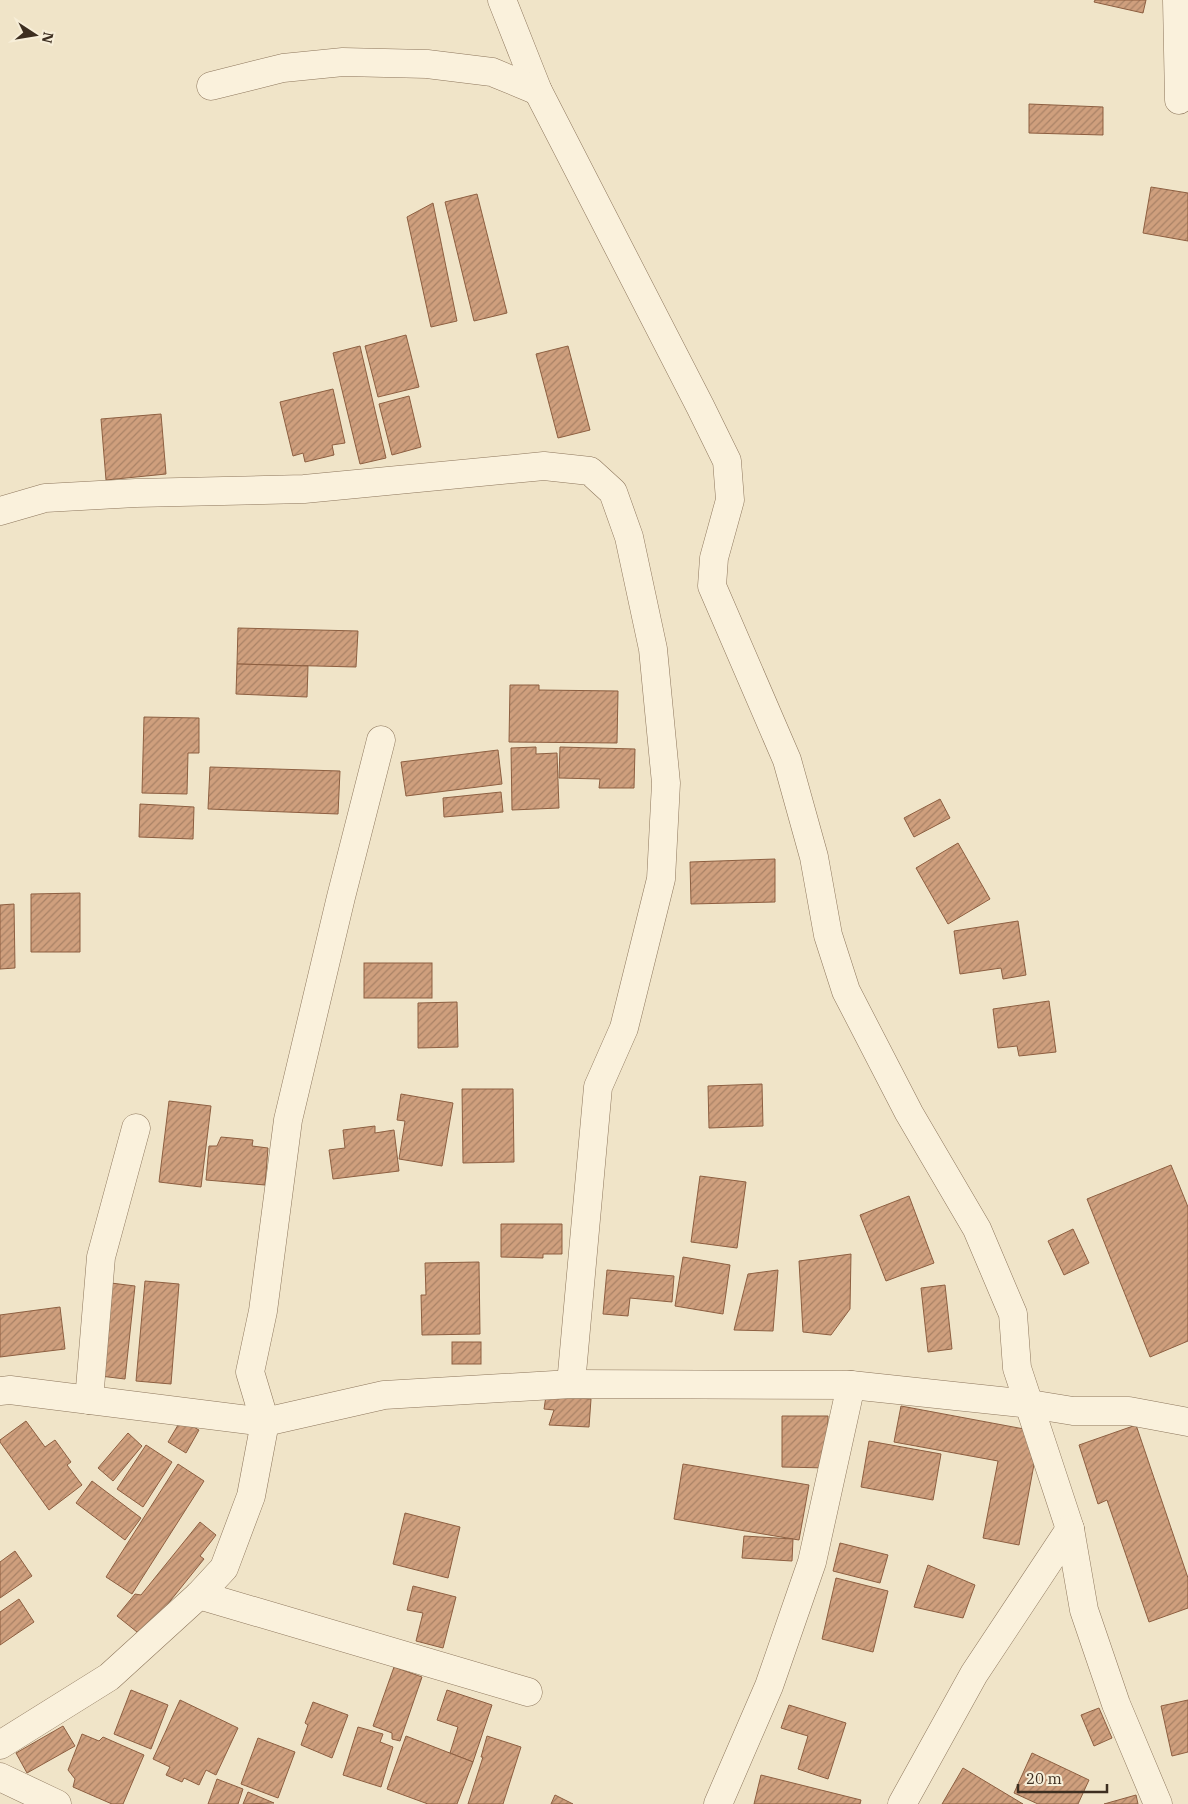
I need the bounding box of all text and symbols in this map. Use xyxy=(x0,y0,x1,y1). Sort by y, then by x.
north arrow xyxy=(10,10,60,60)
text: N xyxy=(38,30,58,45)
scale bar xyxy=(1018,1762,1107,1794)
text: 20 m xyxy=(1026,1769,1062,1788)

